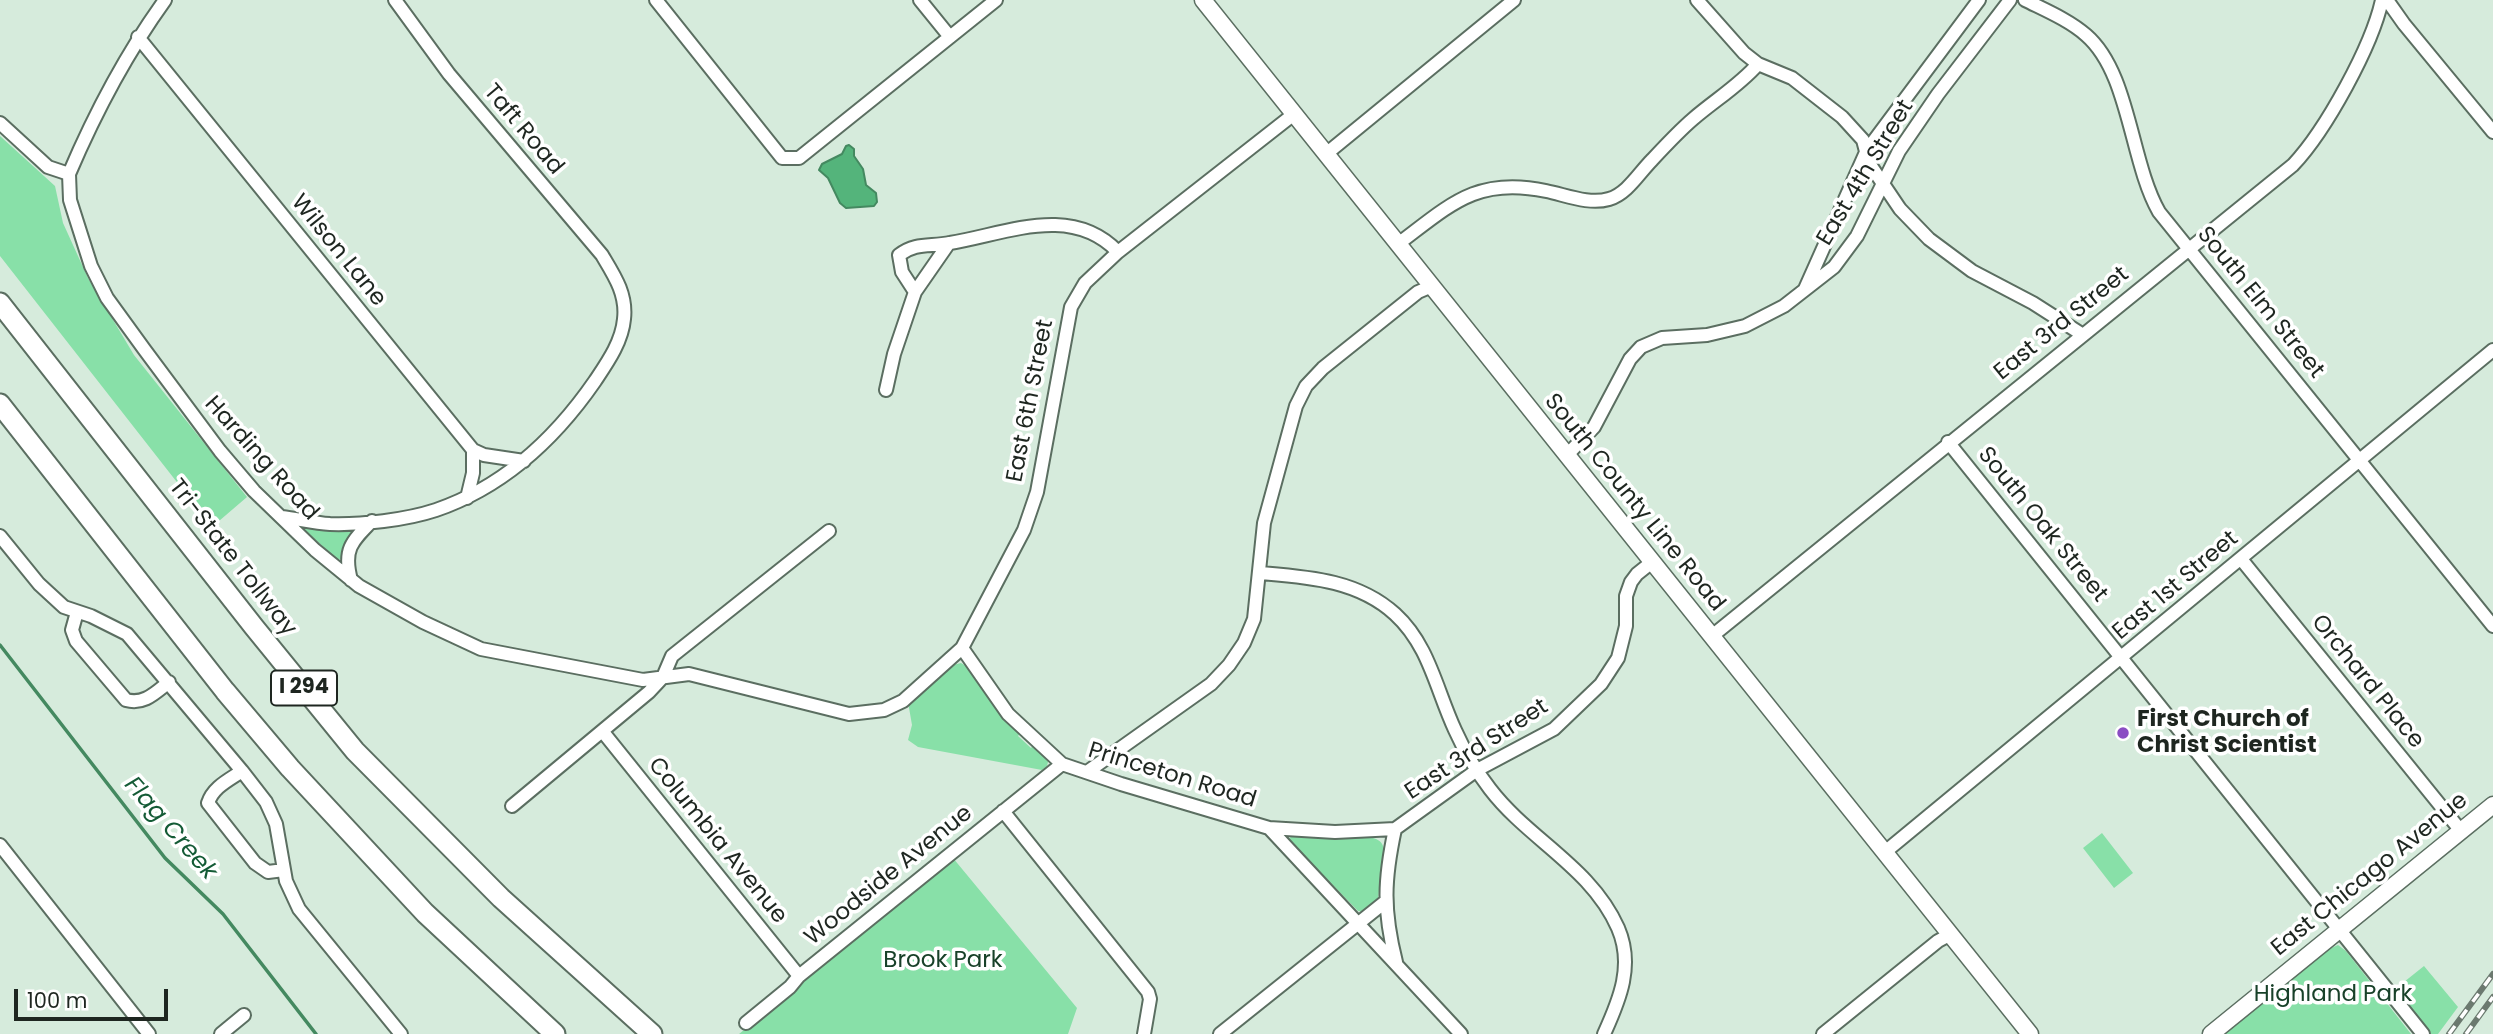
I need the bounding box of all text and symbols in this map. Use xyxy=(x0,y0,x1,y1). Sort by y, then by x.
street label: Taft Road xyxy=(477,79,569,181)
street label: East 4th Street xyxy=(1812,95,1920,251)
street label: Wilson Lane xyxy=(285,190,391,312)
street label: South Elm Street xyxy=(2190,222,2330,384)
street label: East 3rd Street xyxy=(1989,261,2135,387)
street label: East 6th Street xyxy=(1002,317,1060,485)
street label: South County Line Road xyxy=(1538,389,1730,617)
street label: Harding Road xyxy=(198,391,324,527)
street label: South Oak Street xyxy=(1971,442,2113,608)
street label: Tri-State Tollway xyxy=(162,474,302,642)
street label: East 1st Street xyxy=(2108,526,2244,646)
street label: Orchard Place xyxy=(2305,610,2429,754)
road number: I 294 xyxy=(271,670,337,706)
street label: East 3rd Street xyxy=(1400,693,1554,807)
place label: First Church of Christ Scientist xyxy=(2137,706,2317,760)
marker: First Church of Christ Scientist xyxy=(2115,725,2131,741)
street label: Princeton Road xyxy=(1085,737,1259,815)
street label: Columbia Avenue xyxy=(642,752,792,930)
water label: Flag Creek xyxy=(117,772,223,886)
street label: East Chicago Avenue xyxy=(2266,787,2474,963)
street label: Woodside Avenue xyxy=(800,800,978,952)
park label: Brook Park xyxy=(883,947,1003,975)
scale bar xyxy=(18,974,172,1018)
park label: Highland Park xyxy=(2254,981,2412,1009)
text: 100 m xyxy=(27,986,87,1015)

